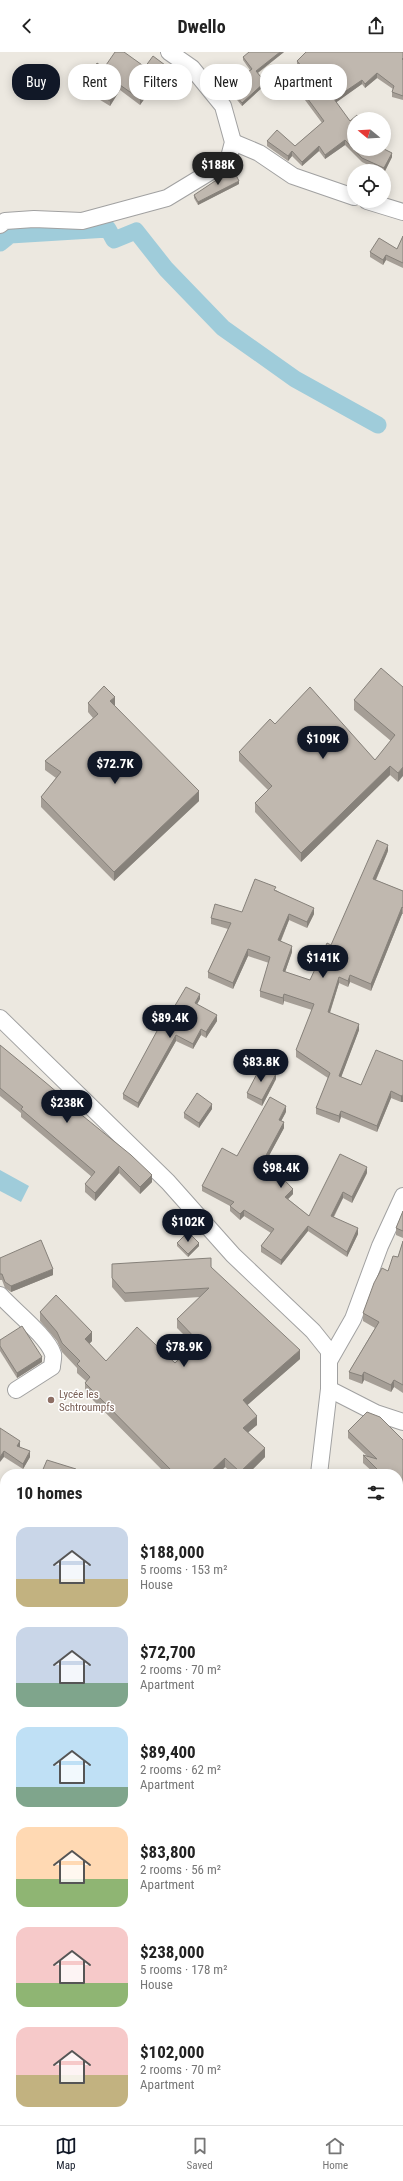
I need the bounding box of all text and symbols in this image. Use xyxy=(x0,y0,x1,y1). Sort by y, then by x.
icon: back xyxy=(16,15,38,37)
icon: share xyxy=(365,15,387,37)
text: Dwello xyxy=(177,16,226,37)
chip: Buy xyxy=(12,64,60,100)
chip: Rent xyxy=(68,64,121,100)
chip: Filters xyxy=(129,64,192,100)
chip: New xyxy=(200,64,252,100)
chip: Apartment xyxy=(260,64,347,100)
north arrow xyxy=(347,112,391,156)
map controls xyxy=(347,112,391,208)
pin: $188K xyxy=(190,152,246,186)
text: $188K xyxy=(201,157,235,172)
button: locate xyxy=(347,164,391,208)
pin: $109K xyxy=(295,726,351,760)
text: $109K xyxy=(306,731,340,746)
pin: $72.7K xyxy=(82,751,148,785)
text: $72.7K xyxy=(96,756,134,771)
pin: $141K xyxy=(295,945,351,979)
text: $141K xyxy=(306,950,340,965)
pin: $89.4K xyxy=(137,1005,203,1039)
text: $89.4K xyxy=(151,1010,189,1025)
pin: $83.8K xyxy=(228,1049,294,1083)
text: $83.8K xyxy=(242,1054,280,1069)
pin: $238K xyxy=(39,1090,95,1124)
text: $238K xyxy=(50,1095,84,1110)
pin: $98.4K xyxy=(248,1155,314,1189)
text: $98.4K xyxy=(262,1160,300,1175)
pin: $102K xyxy=(160,1209,216,1243)
text: $102K xyxy=(171,1214,205,1229)
pin: $78.9K xyxy=(151,1334,217,1368)
text: $78.9K xyxy=(165,1339,203,1354)
place label: Lycée les Schtroumpfs xyxy=(59,1388,115,1414)
marker: Lycée les Schtroumpfs xyxy=(46,1395,56,1405)
icon: filters xyxy=(365,1482,387,1504)
text: 10 homes xyxy=(16,1483,82,1503)
text: $188,000 xyxy=(140,1542,204,1562)
icon: home xyxy=(48,1543,96,1591)
text: 5 rooms · 153 m² xyxy=(140,1562,227,1577)
text: House xyxy=(140,1577,173,1592)
text: $72,700 xyxy=(140,1642,196,1662)
icon: home xyxy=(48,1643,96,1691)
text: 2 rooms · 70 m² xyxy=(140,1662,221,1677)
text: Apartment xyxy=(140,1677,194,1692)
text: $89,400 xyxy=(140,1742,196,1762)
icon: home xyxy=(48,1743,96,1791)
text: 2 rooms · 62 m² xyxy=(140,1762,221,1777)
text: Apartment xyxy=(140,1777,194,1792)
text: $83,800 xyxy=(140,1842,196,1862)
icon: home xyxy=(48,1843,96,1891)
text: 2 rooms · 56 m² xyxy=(140,1862,221,1877)
text: Apartment xyxy=(140,1877,194,1892)
text: $238,000 xyxy=(140,1942,204,1962)
icon: home xyxy=(48,1943,96,1991)
text: 5 rooms · 178 m² xyxy=(140,1962,227,1977)
text: House xyxy=(140,1977,173,1992)
text: $102,000 xyxy=(140,2042,204,2062)
icon: home xyxy=(48,2043,96,2091)
text: 2 rooms · 70 m² xyxy=(140,2062,221,2077)
text: Apartment xyxy=(140,2077,194,2092)
tab: Map xyxy=(55,2135,77,2172)
tab: Saved xyxy=(187,2135,213,2172)
tab: Home xyxy=(322,2135,348,2172)

